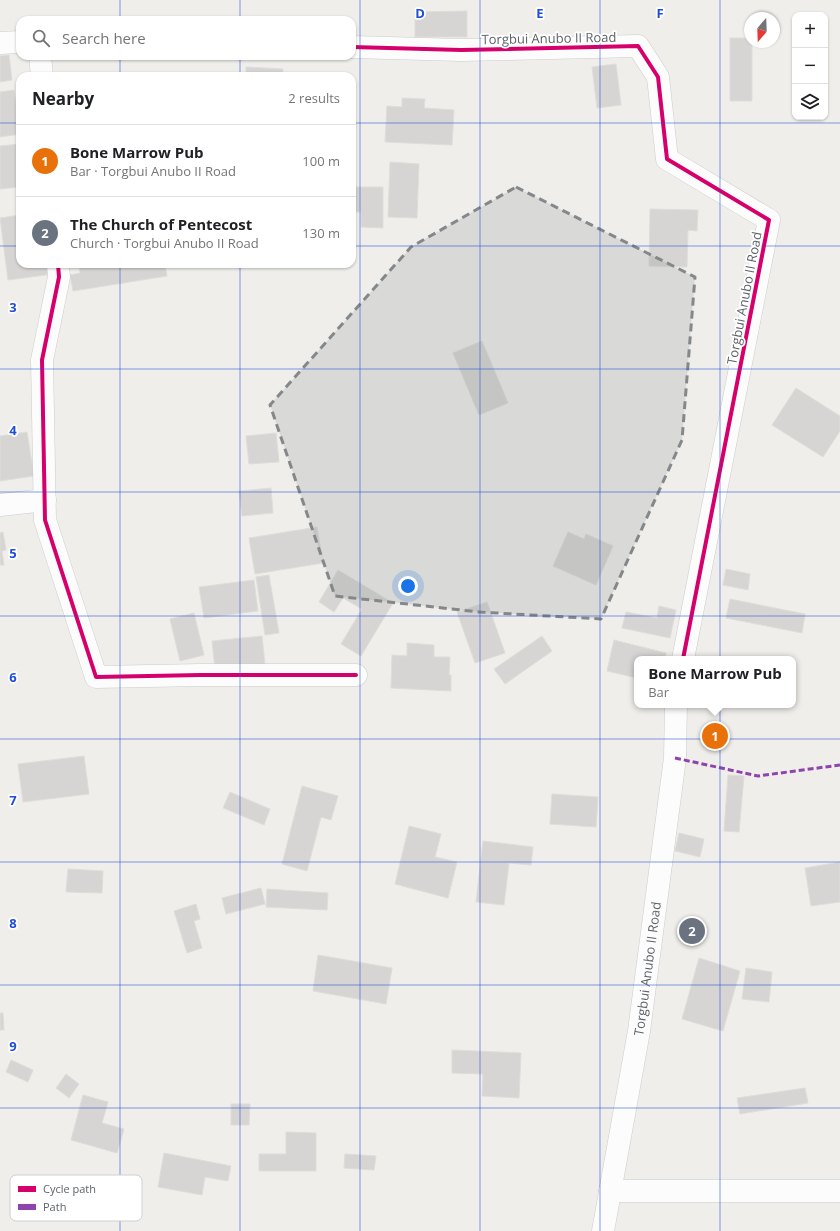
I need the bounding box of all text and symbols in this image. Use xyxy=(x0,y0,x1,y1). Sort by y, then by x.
text: D xyxy=(415,4,425,22)
text: E xyxy=(536,4,544,22)
text: F xyxy=(656,4,664,22)
north arrow xyxy=(744,12,780,48)
map controls xyxy=(792,12,828,120)
button: + xyxy=(792,12,828,48)
search box xyxy=(16,16,356,60)
icon: search xyxy=(30,27,52,49)
text: Search here xyxy=(62,28,146,48)
street label: Torgbui Anubo II Road xyxy=(481,28,617,48)
button: − xyxy=(792,48,828,84)
button: layers xyxy=(792,84,828,120)
text: Nearby xyxy=(32,87,94,110)
text: 2 results xyxy=(288,89,340,107)
text: Bone Marrow Pub xyxy=(70,142,204,162)
text: 1 xyxy=(41,152,49,170)
text: 100 m xyxy=(302,152,340,170)
text: Bar · Torgbui Anubo II Road xyxy=(70,162,236,180)
text: The Church of Pentecost xyxy=(70,214,252,234)
text: 2 xyxy=(41,224,49,242)
text: 130 m xyxy=(302,224,340,242)
street label: Torgbui Anubo II Road xyxy=(722,230,766,366)
text: Church · Torgbui Anubo II Road xyxy=(70,234,259,252)
text: 3 xyxy=(9,298,17,316)
text: 4 xyxy=(9,421,17,439)
text: 5 xyxy=(9,544,17,562)
your location xyxy=(398,576,418,596)
popup xyxy=(634,656,796,708)
text: Bone Marrow Pub xyxy=(648,663,782,683)
text: 6 xyxy=(9,668,17,686)
text: Bar xyxy=(648,683,669,701)
pin: 1 xyxy=(702,721,728,751)
text: 7 xyxy=(9,791,17,809)
street label: Torgbui Anubo II Road xyxy=(629,901,665,1037)
text: 8 xyxy=(9,914,17,932)
pin: 2 xyxy=(679,916,705,946)
text: 9 xyxy=(9,1037,17,1055)
legend xyxy=(10,1175,142,1221)
text: Cycle path xyxy=(43,1181,96,1196)
text: Path xyxy=(43,1199,66,1214)

